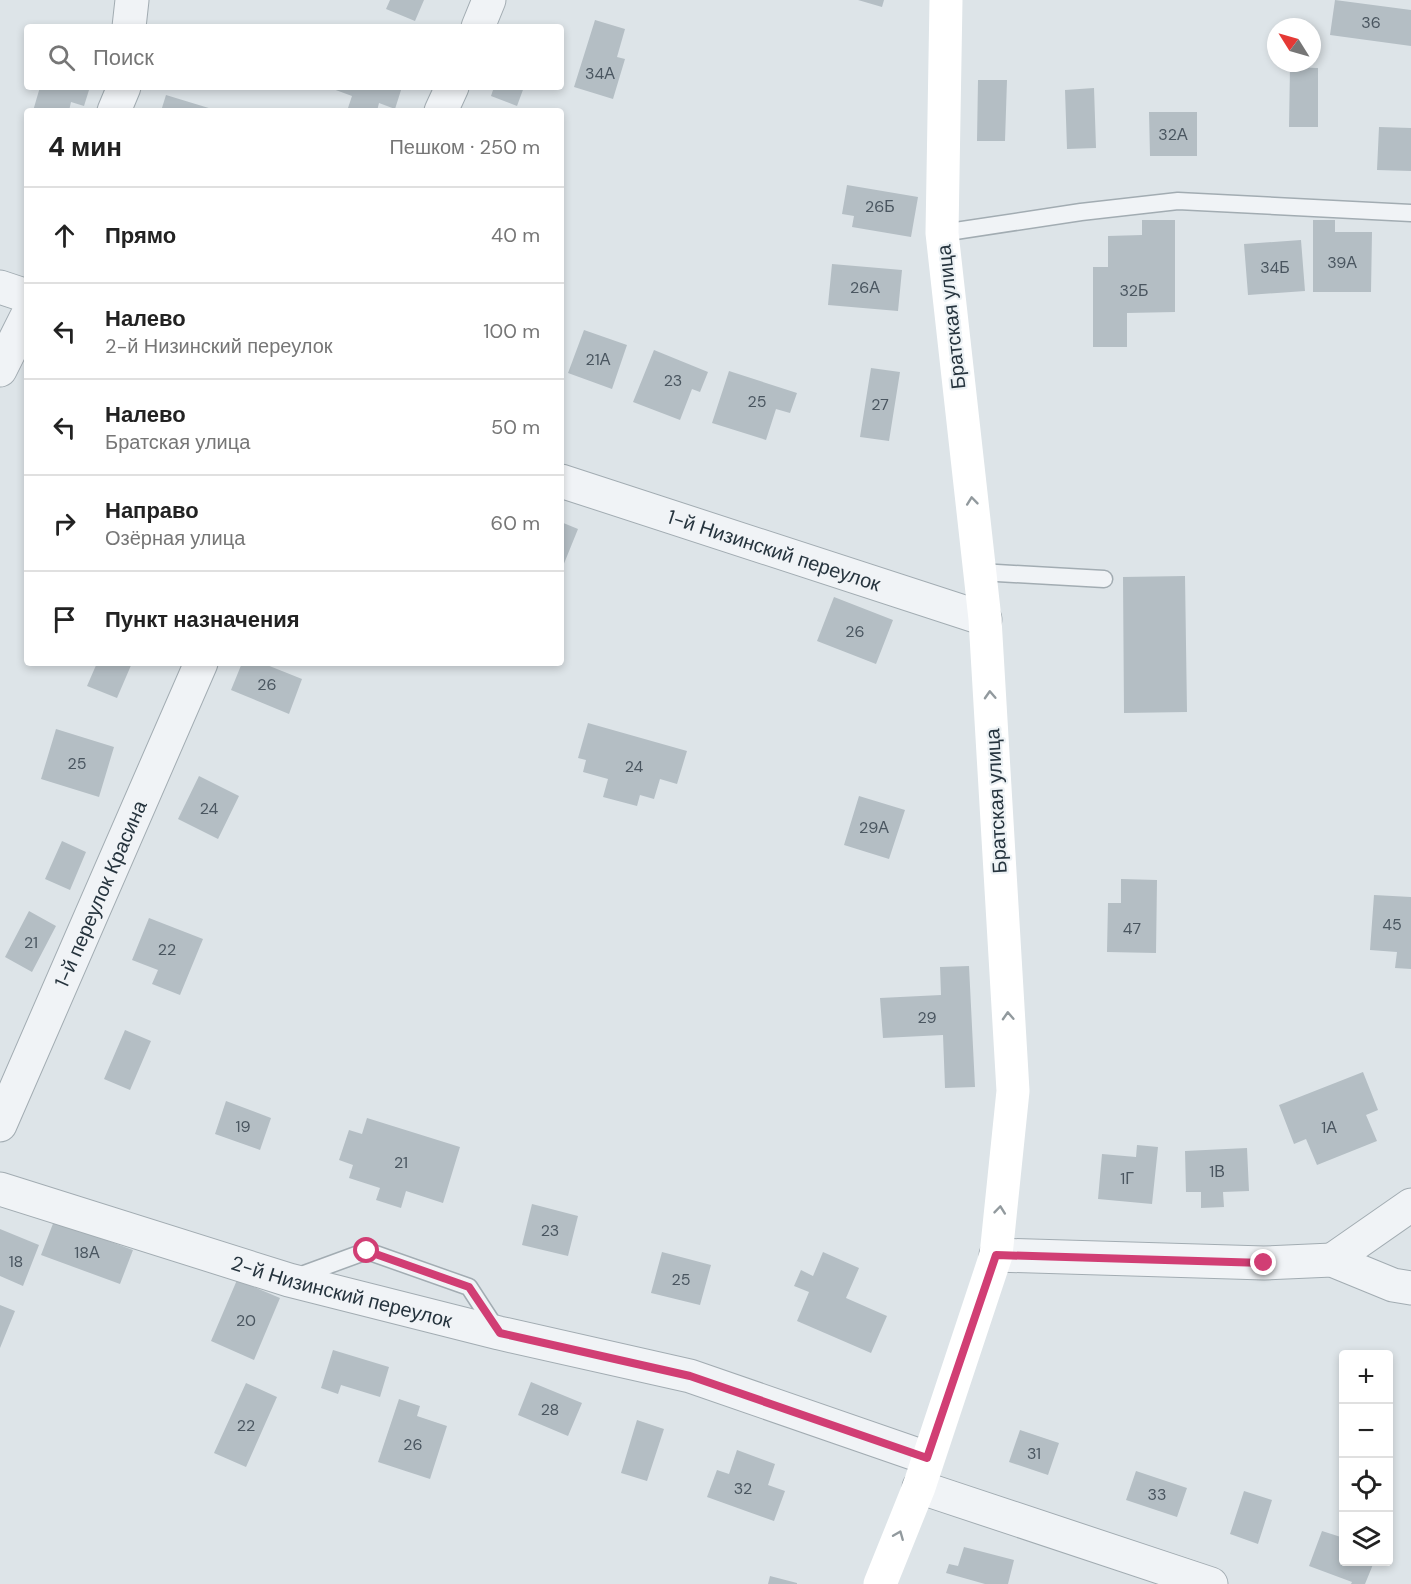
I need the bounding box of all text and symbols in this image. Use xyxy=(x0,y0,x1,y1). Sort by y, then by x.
house number: 36 xyxy=(1361,12,1381,33)
north arrow xyxy=(1267,18,1321,72)
search box xyxy=(24,24,564,90)
icon: search xyxy=(45,41,78,74)
text: Поиск xyxy=(93,43,154,72)
house number: 34А xyxy=(585,63,615,84)
house number: 32А xyxy=(1158,124,1188,145)
text: 4 мин xyxy=(48,130,122,164)
text: Пешком · 250 m xyxy=(389,134,540,160)
house number: 26Б xyxy=(865,196,895,217)
icon: ahead xyxy=(48,219,81,252)
text: Прямо xyxy=(105,221,176,250)
text: 40 m xyxy=(491,222,540,248)
street label: Братская улица xyxy=(930,243,972,391)
house number: 39А xyxy=(1327,252,1357,273)
house number: 34Б xyxy=(1260,257,1290,278)
house number: 26А xyxy=(850,277,880,298)
house number: 32Б xyxy=(1119,280,1149,301)
text: Налево xyxy=(105,304,186,333)
icon: left xyxy=(48,315,81,348)
text: 100 m xyxy=(483,318,540,344)
text: 2-й Низинский переулок xyxy=(105,333,333,359)
house number: 21А xyxy=(586,349,611,370)
house number: 23 xyxy=(664,370,682,391)
house number: 25 xyxy=(748,391,766,412)
house number: 27 xyxy=(871,394,889,415)
text: Налево xyxy=(105,400,186,429)
icon: left xyxy=(48,411,81,444)
text: 50 m xyxy=(491,414,540,440)
text: Братская улица xyxy=(105,429,250,455)
text: Направо xyxy=(105,496,199,525)
one-way arrow xyxy=(966,497,979,506)
street label: 1-й Низинский переулок xyxy=(664,504,884,597)
icon: right xyxy=(48,507,81,540)
text: 60 m xyxy=(491,510,540,536)
text: Озёрная улица xyxy=(105,525,245,551)
icon: arrive xyxy=(48,603,81,636)
text: Пункт назначения xyxy=(105,605,300,634)
house number: 26 xyxy=(845,621,865,642)
house number: 26 xyxy=(257,674,277,695)
one-way arrow xyxy=(983,691,996,700)
street label: Братская улица xyxy=(979,727,1013,874)
house number: 25 xyxy=(68,753,86,774)
house number: 24 xyxy=(625,756,644,777)
street label: 1-й переулок Красина xyxy=(48,796,153,991)
house number: 24 xyxy=(200,798,219,819)
house number: 29А xyxy=(859,817,889,838)
house number: 45 xyxy=(1382,914,1402,935)
house number: 47 xyxy=(1123,918,1141,939)
house number: 21 xyxy=(24,932,38,953)
house number: 22 xyxy=(158,939,176,960)
house number: 29 xyxy=(917,1007,937,1028)
one-way arrow xyxy=(1002,1011,1015,1020)
house number: 19 xyxy=(235,1116,251,1137)
house number: 1А xyxy=(1321,1117,1337,1138)
house number: 21 xyxy=(394,1152,408,1173)
house number: 1В xyxy=(1209,1161,1225,1182)
house number: 1Г xyxy=(1120,1168,1134,1189)
one-way arrow xyxy=(994,1205,1006,1215)
house number: 23 xyxy=(541,1220,559,1241)
route start xyxy=(353,1237,379,1263)
house number: 18А xyxy=(74,1242,100,1263)
route end xyxy=(1250,1249,1276,1275)
street label: 2-й Низинский переулок xyxy=(228,1250,455,1334)
house number: 18 xyxy=(9,1251,23,1272)
house number: 25 xyxy=(672,1269,690,1290)
house number: 20 xyxy=(236,1310,256,1331)
map controls xyxy=(1339,1350,1393,1566)
button: + xyxy=(1339,1350,1393,1404)
house number: 28 xyxy=(541,1399,559,1420)
button: − xyxy=(1339,1404,1393,1458)
house number: 22 xyxy=(237,1415,255,1436)
house number: 26 xyxy=(403,1434,423,1455)
house number: 31 xyxy=(1027,1443,1041,1464)
button: locate xyxy=(1339,1458,1393,1512)
house number: 32 xyxy=(734,1478,752,1499)
house number: 33 xyxy=(1148,1484,1166,1505)
button: layers xyxy=(1339,1512,1393,1566)
one-way arrow xyxy=(892,1531,904,1542)

